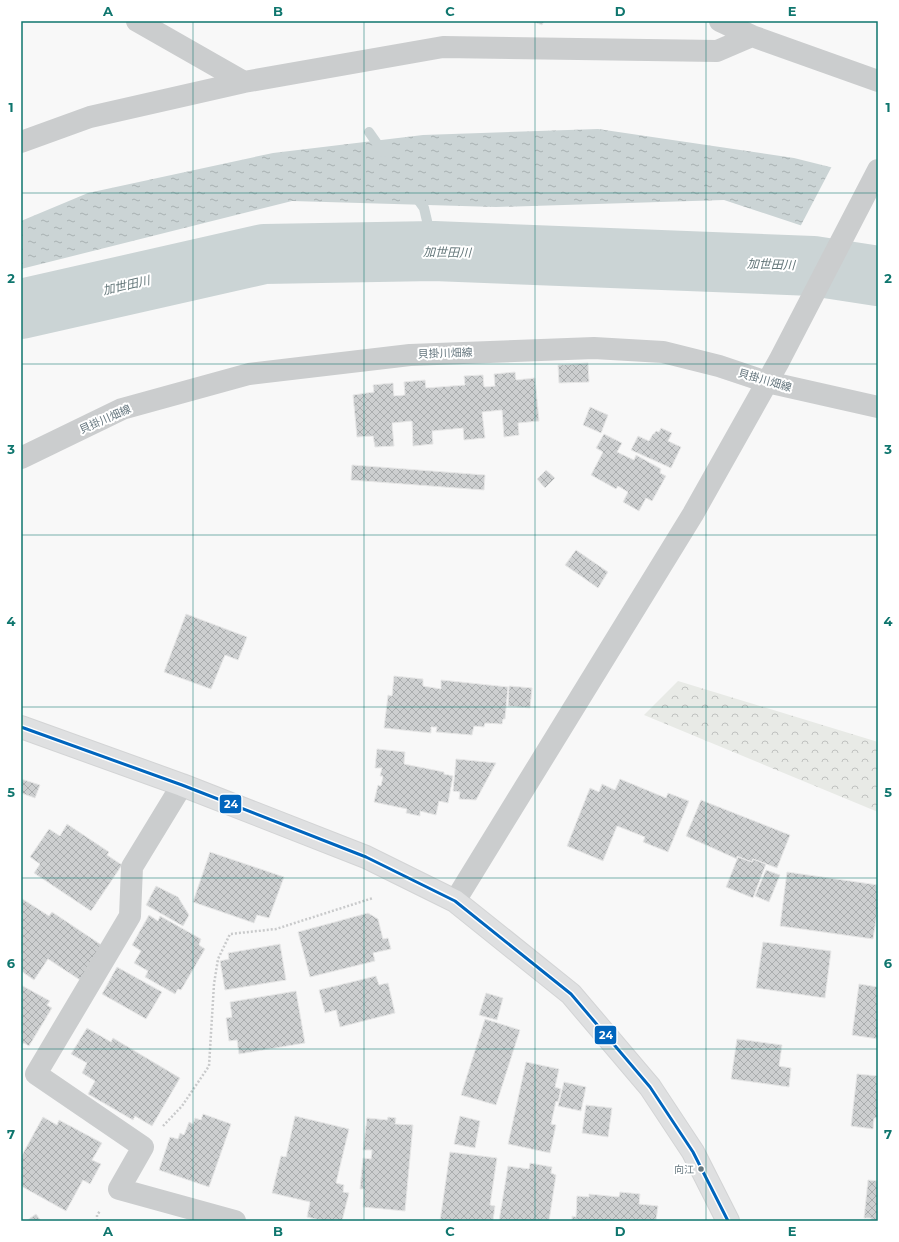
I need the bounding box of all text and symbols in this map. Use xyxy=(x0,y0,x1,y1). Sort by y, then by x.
text: A xyxy=(102,3,114,19)
text: B xyxy=(273,3,283,19)
text: C xyxy=(445,3,455,19)
text: D xyxy=(615,3,626,19)
text: E xyxy=(788,3,797,19)
text: 1 xyxy=(8,99,14,115)
text: 1 xyxy=(885,99,891,115)
water label: 加世田川 xyxy=(423,244,473,260)
water label: 加世田川 xyxy=(747,256,797,272)
text: 2 xyxy=(7,270,15,286)
text: 2 xyxy=(884,270,892,286)
water label: 加世田川 xyxy=(101,272,153,298)
street label: 貝掛川畑線 xyxy=(417,345,473,361)
street label: 貝掛川畑線 xyxy=(737,366,793,394)
street label: 貝掛川畑線 xyxy=(77,401,133,437)
text: 3 xyxy=(6,441,15,457)
text: 3 xyxy=(883,441,892,457)
text: 4 xyxy=(7,613,16,629)
text: 4 xyxy=(884,613,893,629)
text: 5 xyxy=(7,784,15,800)
text: 5 xyxy=(884,784,892,800)
line badge: 24 xyxy=(219,794,242,814)
text: 24 xyxy=(224,797,238,811)
text: 6 xyxy=(7,955,16,971)
text: 6 xyxy=(884,955,893,971)
line badge: 24 xyxy=(594,1025,617,1045)
text: 24 xyxy=(599,1028,613,1042)
text: 7 xyxy=(7,1126,15,1142)
text: 7 xyxy=(884,1126,892,1142)
place label: 向江 xyxy=(674,1163,694,1176)
marker: 向江 xyxy=(696,1164,706,1174)
text: A xyxy=(102,1223,114,1239)
text: B xyxy=(273,1223,283,1239)
text: C xyxy=(445,1223,455,1239)
text: D xyxy=(615,1223,626,1239)
text: E xyxy=(788,1223,797,1239)

